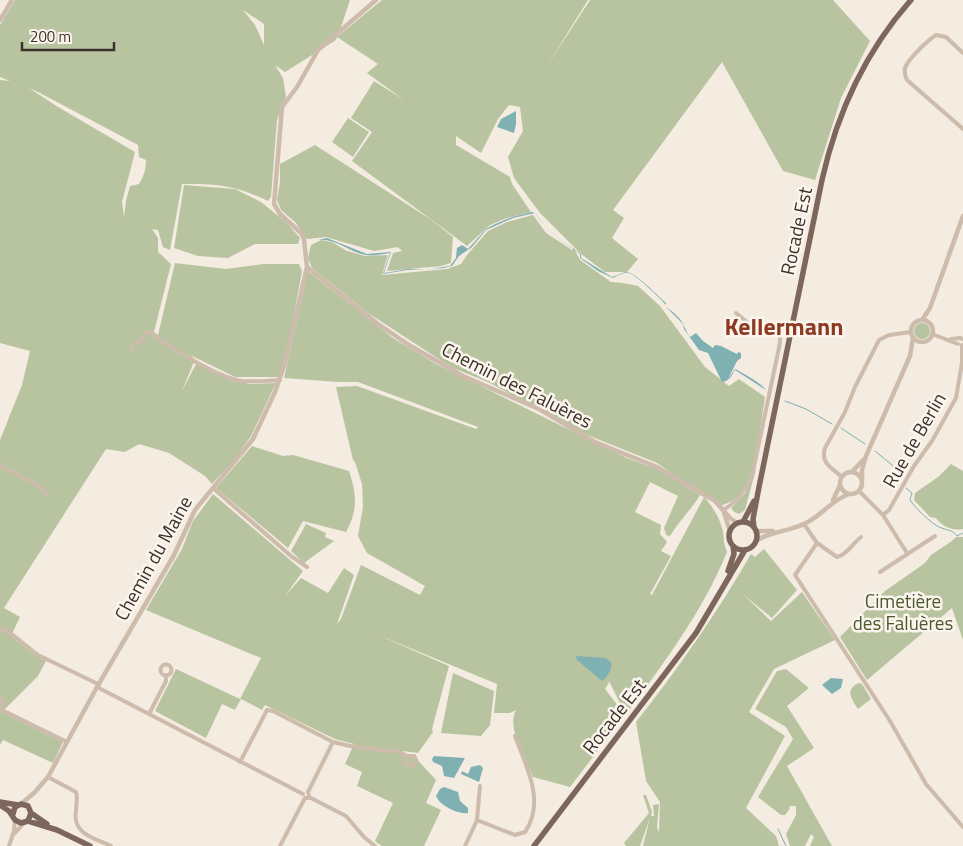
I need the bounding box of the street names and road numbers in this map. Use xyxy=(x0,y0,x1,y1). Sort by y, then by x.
street label: Rocade Est xyxy=(772,184,819,278)
street label: Chemin des Faluères xyxy=(437,334,597,435)
street label: Rue de Berlin xyxy=(875,387,953,493)
street label: Chemin du Maine xyxy=(106,490,199,625)
street label: Rocade Est xyxy=(575,671,653,760)

